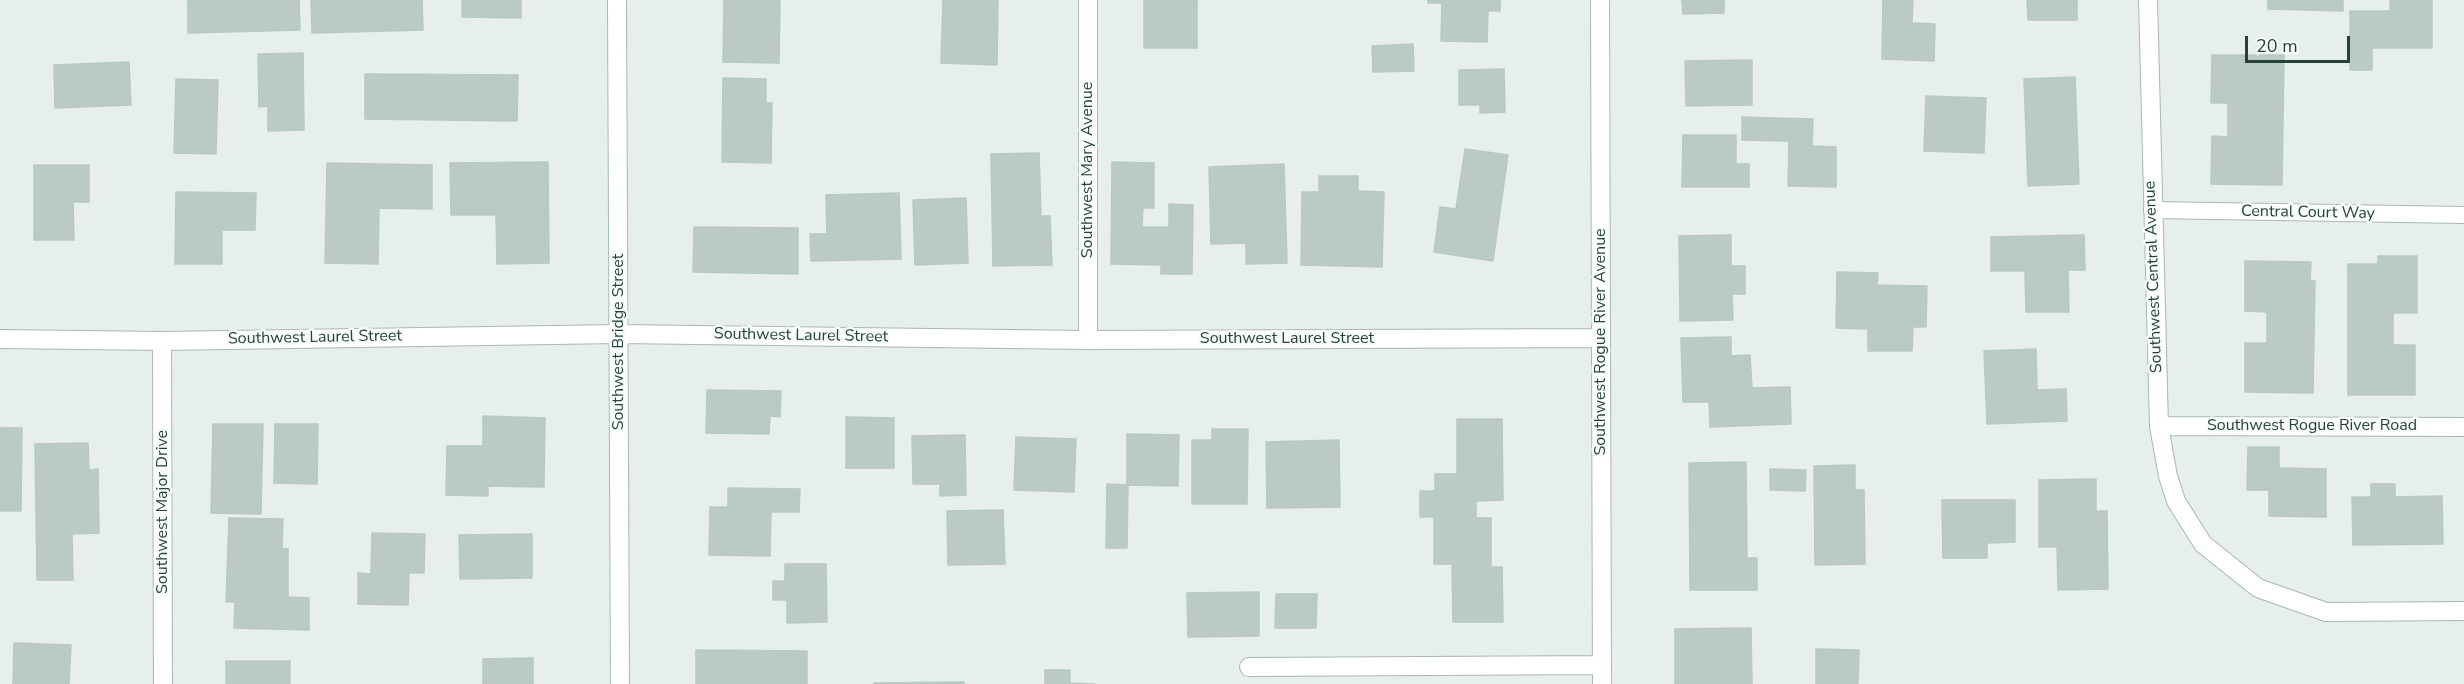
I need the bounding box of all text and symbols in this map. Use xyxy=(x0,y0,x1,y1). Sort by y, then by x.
scale bar xyxy=(2248,24,2353,62)
text: 20 m xyxy=(2256,34,2298,58)
street label: Southwest Mary Avenue xyxy=(1078,82,1098,258)
street label: Southwest Central Avenue xyxy=(2141,181,2167,373)
street label: Central Court Way xyxy=(2241,202,2375,224)
street label: Southwest Rogue River Avenue xyxy=(1591,228,1611,456)
street label: Southwest Bridge Street xyxy=(609,254,629,430)
street label: Southwest Laurel Street xyxy=(714,325,888,347)
street label: Southwest Laurel Street xyxy=(228,327,402,349)
street label: Southwest Laurel Street xyxy=(1200,329,1374,349)
street label: Southwest Rogue River Road xyxy=(2207,416,2417,436)
street label: Southwest Major Drive xyxy=(153,430,173,594)

